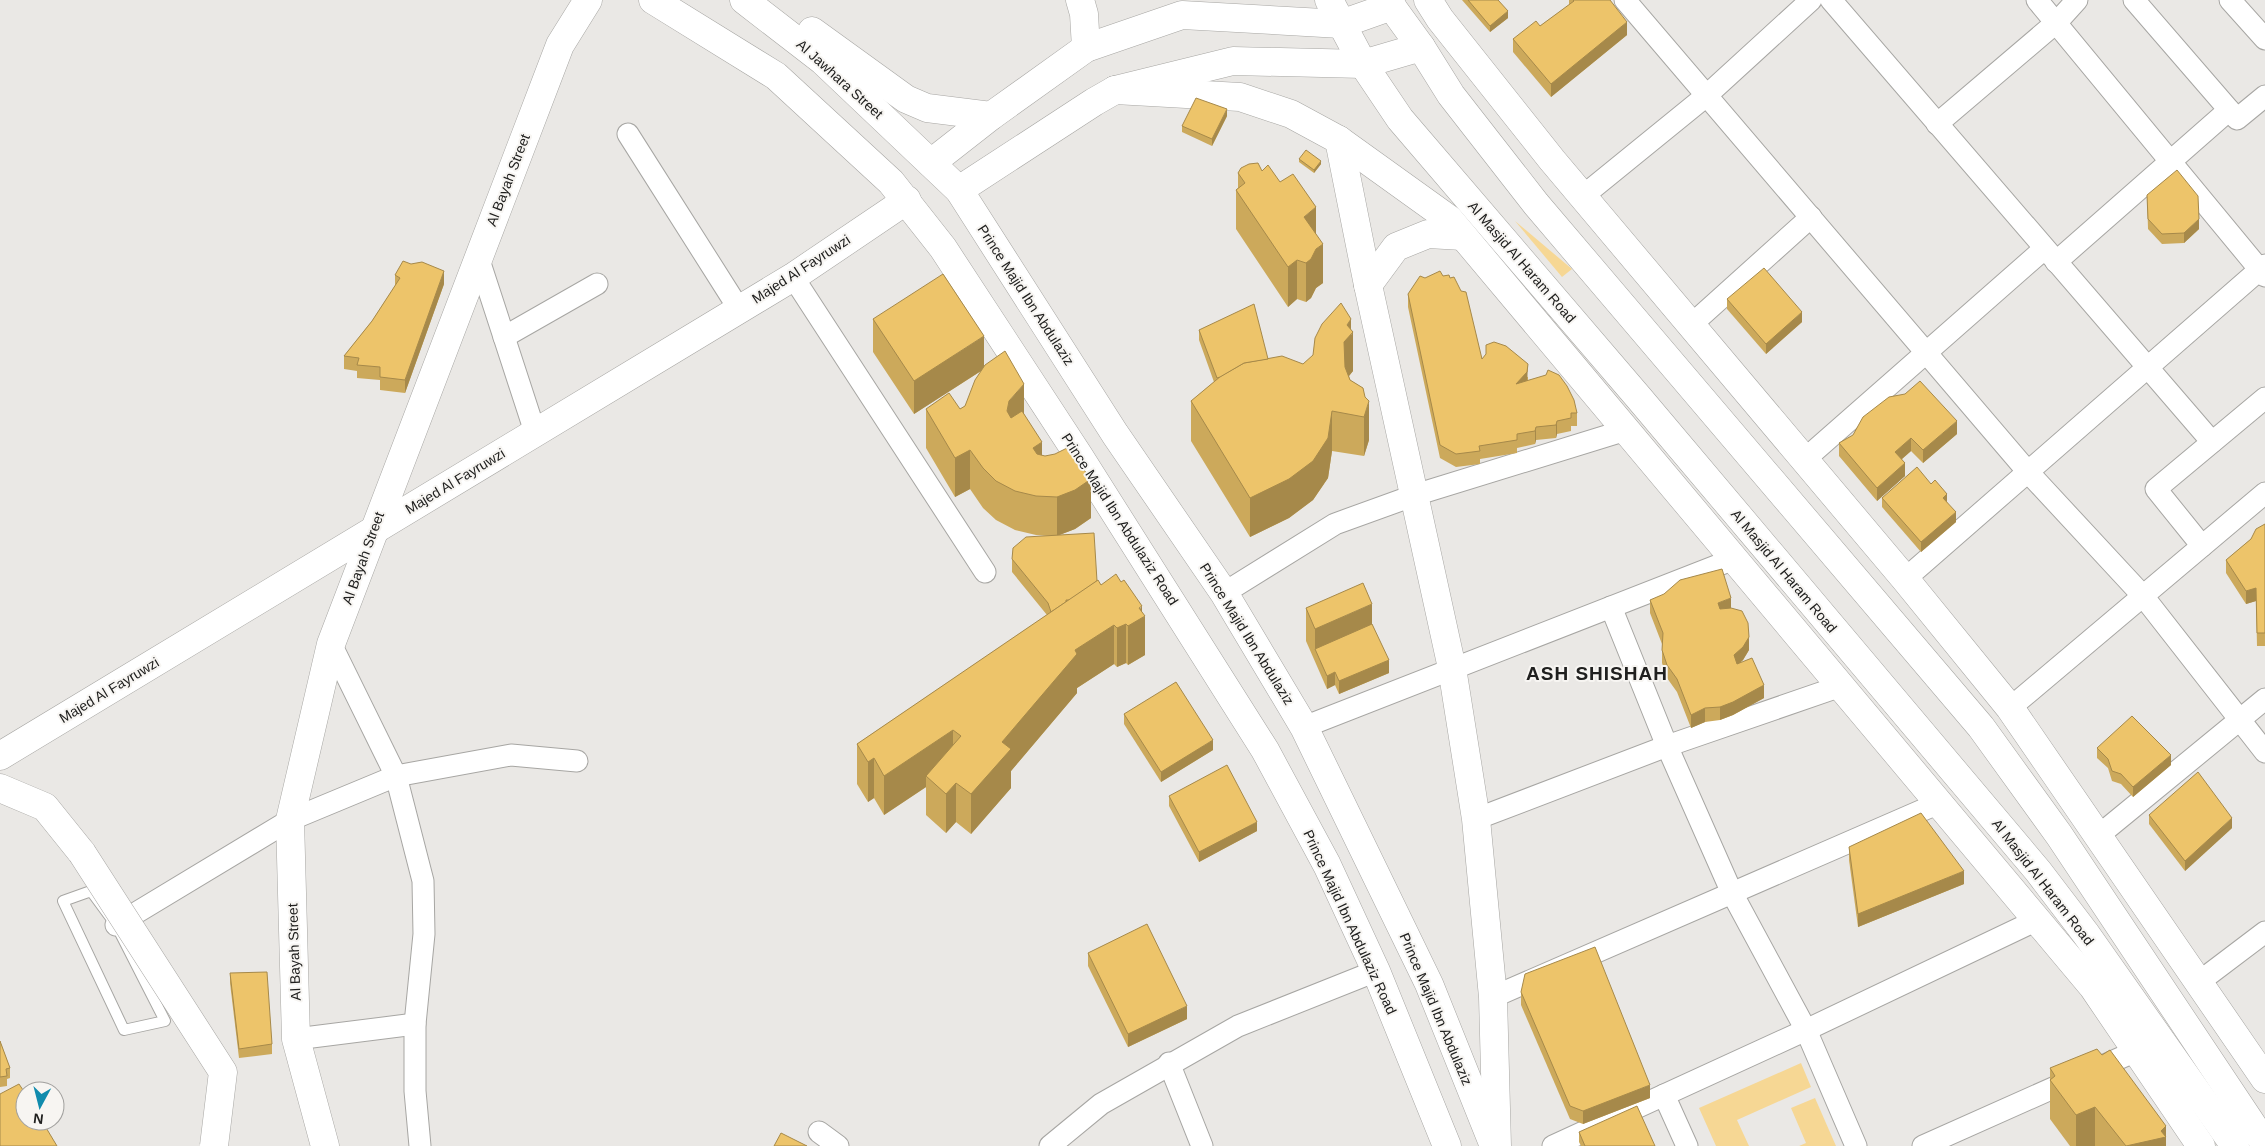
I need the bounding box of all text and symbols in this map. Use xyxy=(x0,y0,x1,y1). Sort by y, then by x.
street label: Al Jawhara Street xyxy=(794,36,886,122)
street label: Al Bayah Street xyxy=(483,132,533,228)
street label: Al Masjid Al Haram Road xyxy=(1465,198,1579,326)
street label: Prince Majid Ibn Abdulaziz xyxy=(975,222,1077,368)
street label: Majed Al Fayruwzi xyxy=(749,231,853,307)
street label: Prince Majid Ibn Abdulaziz Road xyxy=(1058,430,1182,608)
street label: Majed Al Fayruwzi xyxy=(402,445,508,517)
street label: Al Masjid Al Haram Road xyxy=(1728,506,1840,636)
street label: Al Bayah Street xyxy=(339,509,387,606)
street label: Prince Majid Ibn Abdulaziz xyxy=(1197,560,1297,708)
street label: Majed Al Fayruwzi xyxy=(56,654,162,726)
district label: ASH SHISHAH xyxy=(1526,663,1668,684)
street label: Al Masjid Al Haram Road xyxy=(1989,816,2097,948)
street label: Prince Majid Ibn Abdulaziz Road xyxy=(1300,827,1400,1017)
street label: Al Bayah Street xyxy=(284,903,304,1001)
street label: Prince Majid Ibn Abdulaziz xyxy=(1397,930,1475,1088)
north arrow xyxy=(15,1081,65,1131)
text: N xyxy=(32,1110,44,1127)

